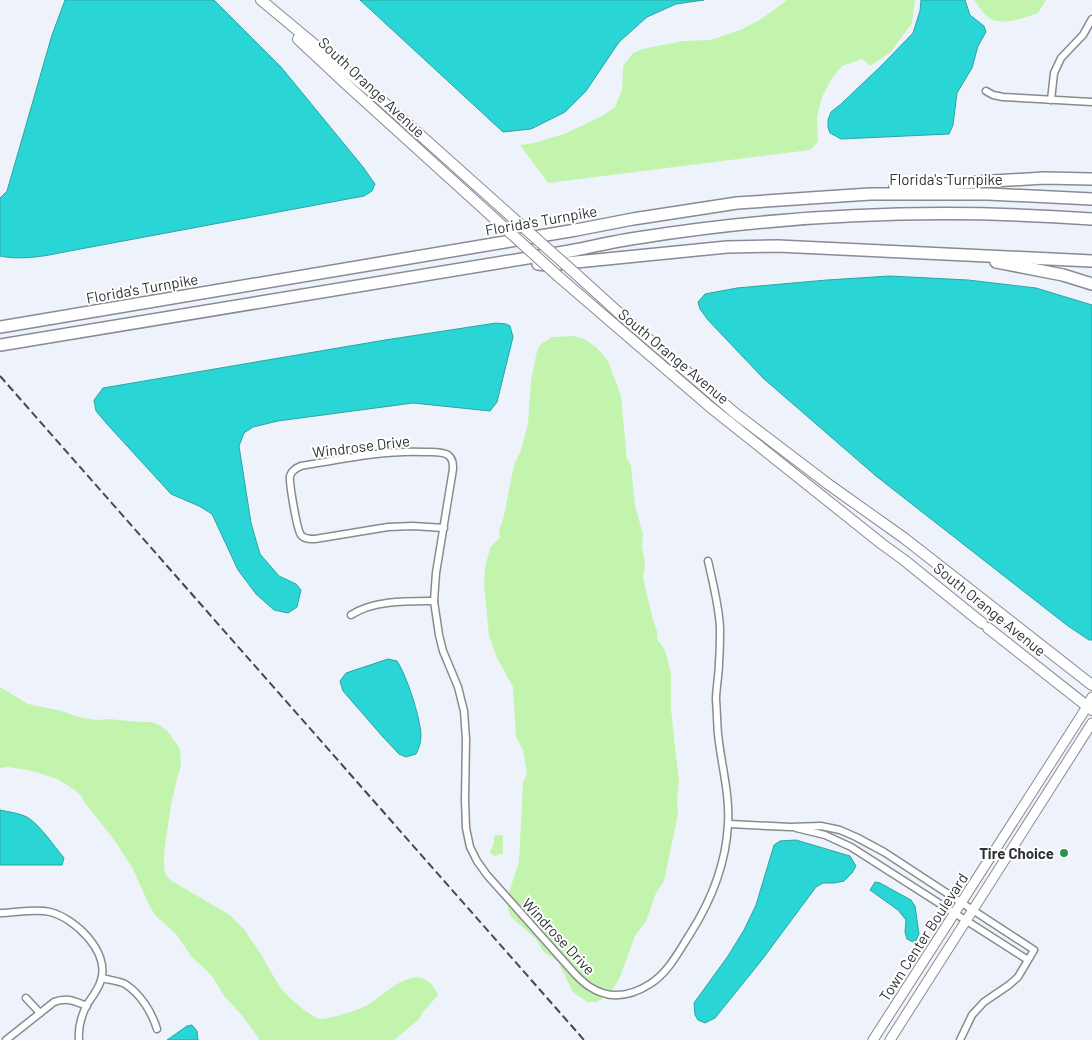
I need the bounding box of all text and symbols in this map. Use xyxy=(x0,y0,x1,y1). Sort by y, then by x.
street label: South Orange Avenue xyxy=(315,33,429,141)
street label: Florida's Turnpike xyxy=(889,170,1003,188)
street label: Florida's Turnpike xyxy=(484,201,598,239)
street label: Florida's Turnpike xyxy=(85,269,199,307)
street label: South Orange Avenue xyxy=(615,305,733,407)
street label: Windrose Drive xyxy=(311,431,411,461)
street label: South Orange Avenue xyxy=(930,558,1050,660)
place label: Tire Choice xyxy=(979,844,1054,862)
marker: Tire Choice xyxy=(1058,847,1070,859)
street label: Town Center Boulevard xyxy=(875,870,971,1004)
street label: Windrose Drive xyxy=(519,894,599,978)

